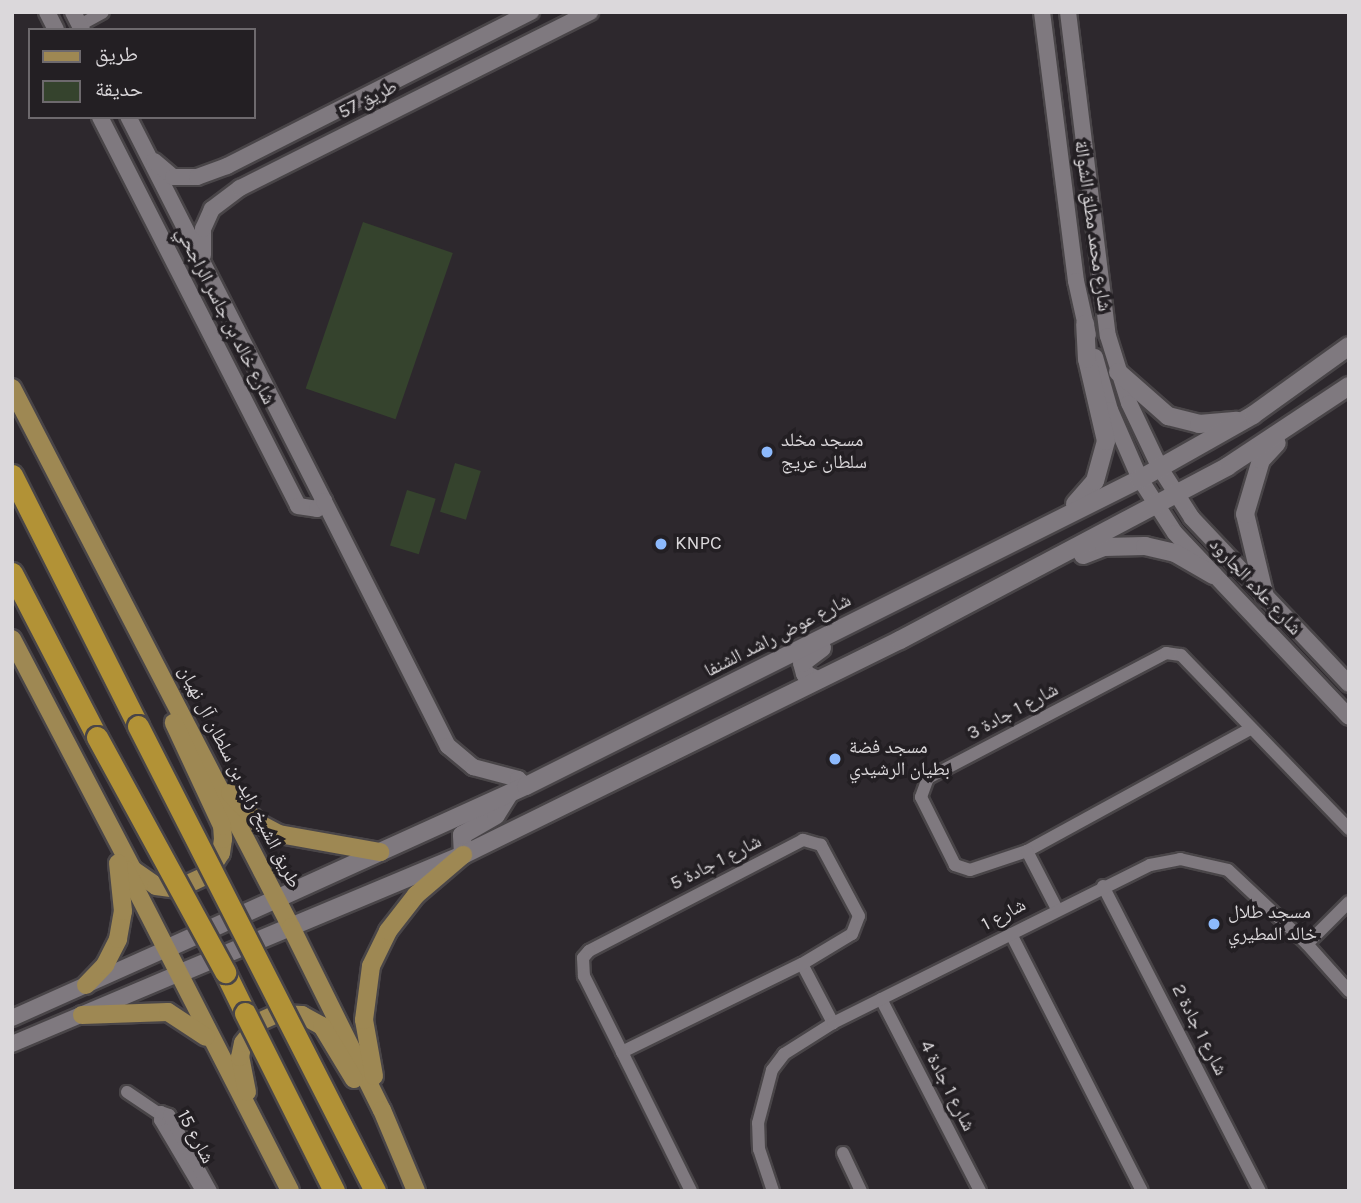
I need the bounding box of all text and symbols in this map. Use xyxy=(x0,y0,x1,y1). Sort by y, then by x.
legend xyxy=(28,28,256,119)
text: طريق xyxy=(95,42,138,66)
street label: طريق 57 xyxy=(335,76,401,124)
text: حديقة xyxy=(95,77,143,101)
street label: شارع محمد مطلق الشوالة xyxy=(1069,139,1115,313)
street label: شارع خالد بن جاسر الراجحي xyxy=(170,223,280,409)
place label: مسجد مخلد سلطان عريج xyxy=(781,430,867,474)
marker: مسجد مخلد سلطان عريج xyxy=(759,444,775,460)
place label: KNPC xyxy=(675,533,722,555)
street label: شارع علاء الجارود xyxy=(1204,534,1306,640)
marker: KNPC xyxy=(653,536,669,552)
street label: شارع عوض راشد الشنفا xyxy=(701,589,855,683)
street label: طريق الشيخ زايد بن سلطان آل نهيان xyxy=(173,662,305,892)
street label: شارع 1 جادة 3 xyxy=(964,679,1062,745)
place label: مسجد فضة بطيان الرشيدي xyxy=(849,737,950,781)
marker: مسجد فضة بطيان الرشيدي xyxy=(827,751,843,767)
street label: شارع 1 جادة 5 xyxy=(667,830,765,896)
street label: شارع 1 xyxy=(978,894,1030,936)
place label: مسجد طلال خالد المطيري xyxy=(1228,902,1317,946)
marker: مسجد طلال خالد المطيري xyxy=(1206,916,1222,932)
street label: شارع 1 جادة 2 xyxy=(1166,981,1232,1079)
street label: شارع 1 جادة 4 xyxy=(914,1037,980,1135)
street label: شارع 15 xyxy=(171,1106,219,1168)

